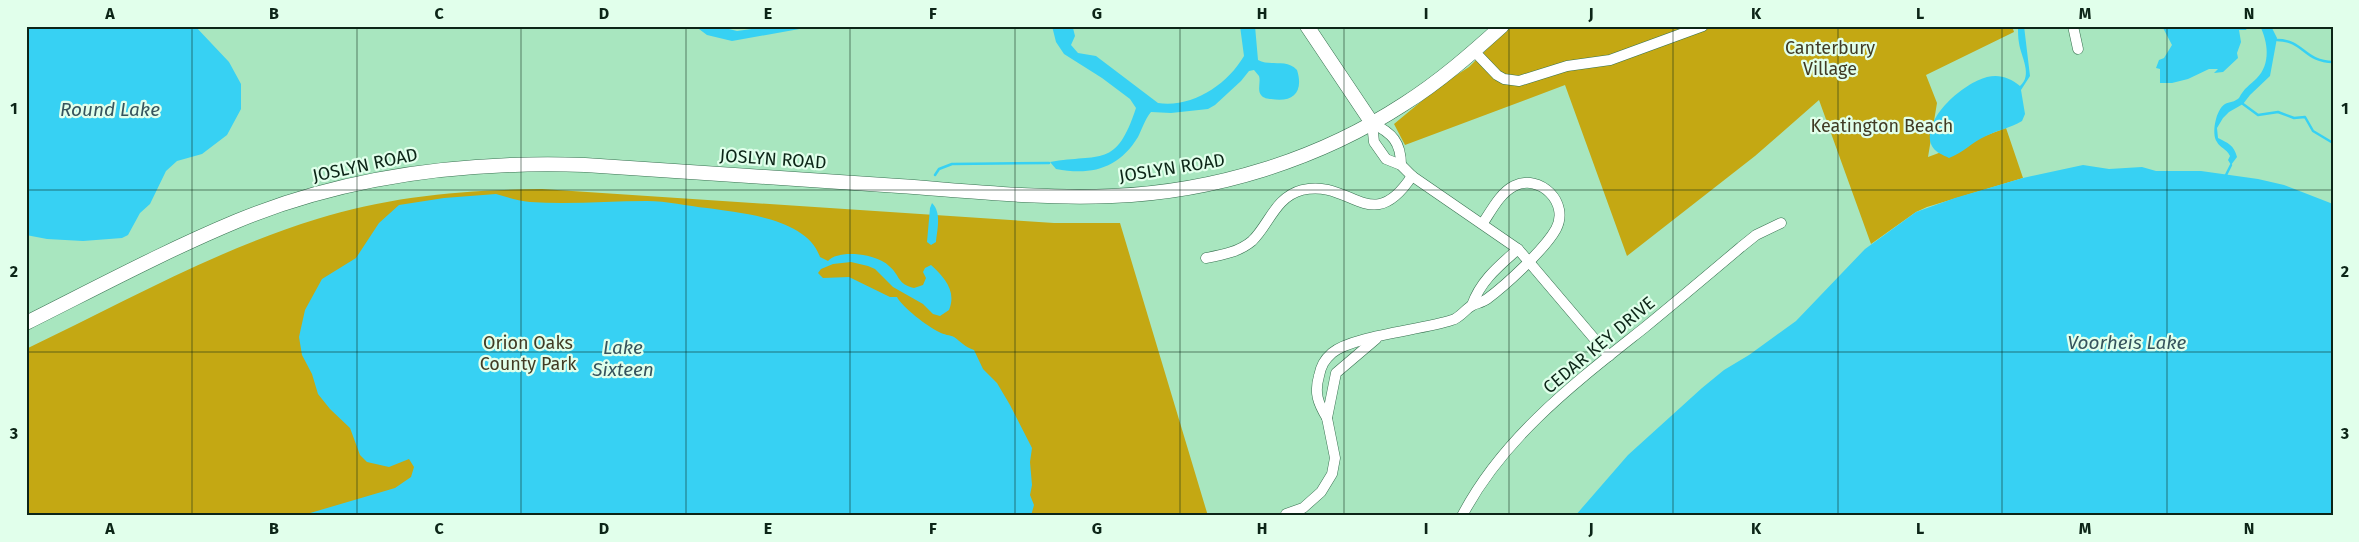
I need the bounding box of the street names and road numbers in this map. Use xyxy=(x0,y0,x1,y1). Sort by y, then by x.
street label: JOSLYN ROAD xyxy=(310,143,420,187)
street label: JOSLYN ROAD xyxy=(719,144,827,174)
street label: JOSLYN ROAD xyxy=(1117,149,1227,187)
street label: CEDAR KEY DRIVE xyxy=(1539,292,1659,398)

